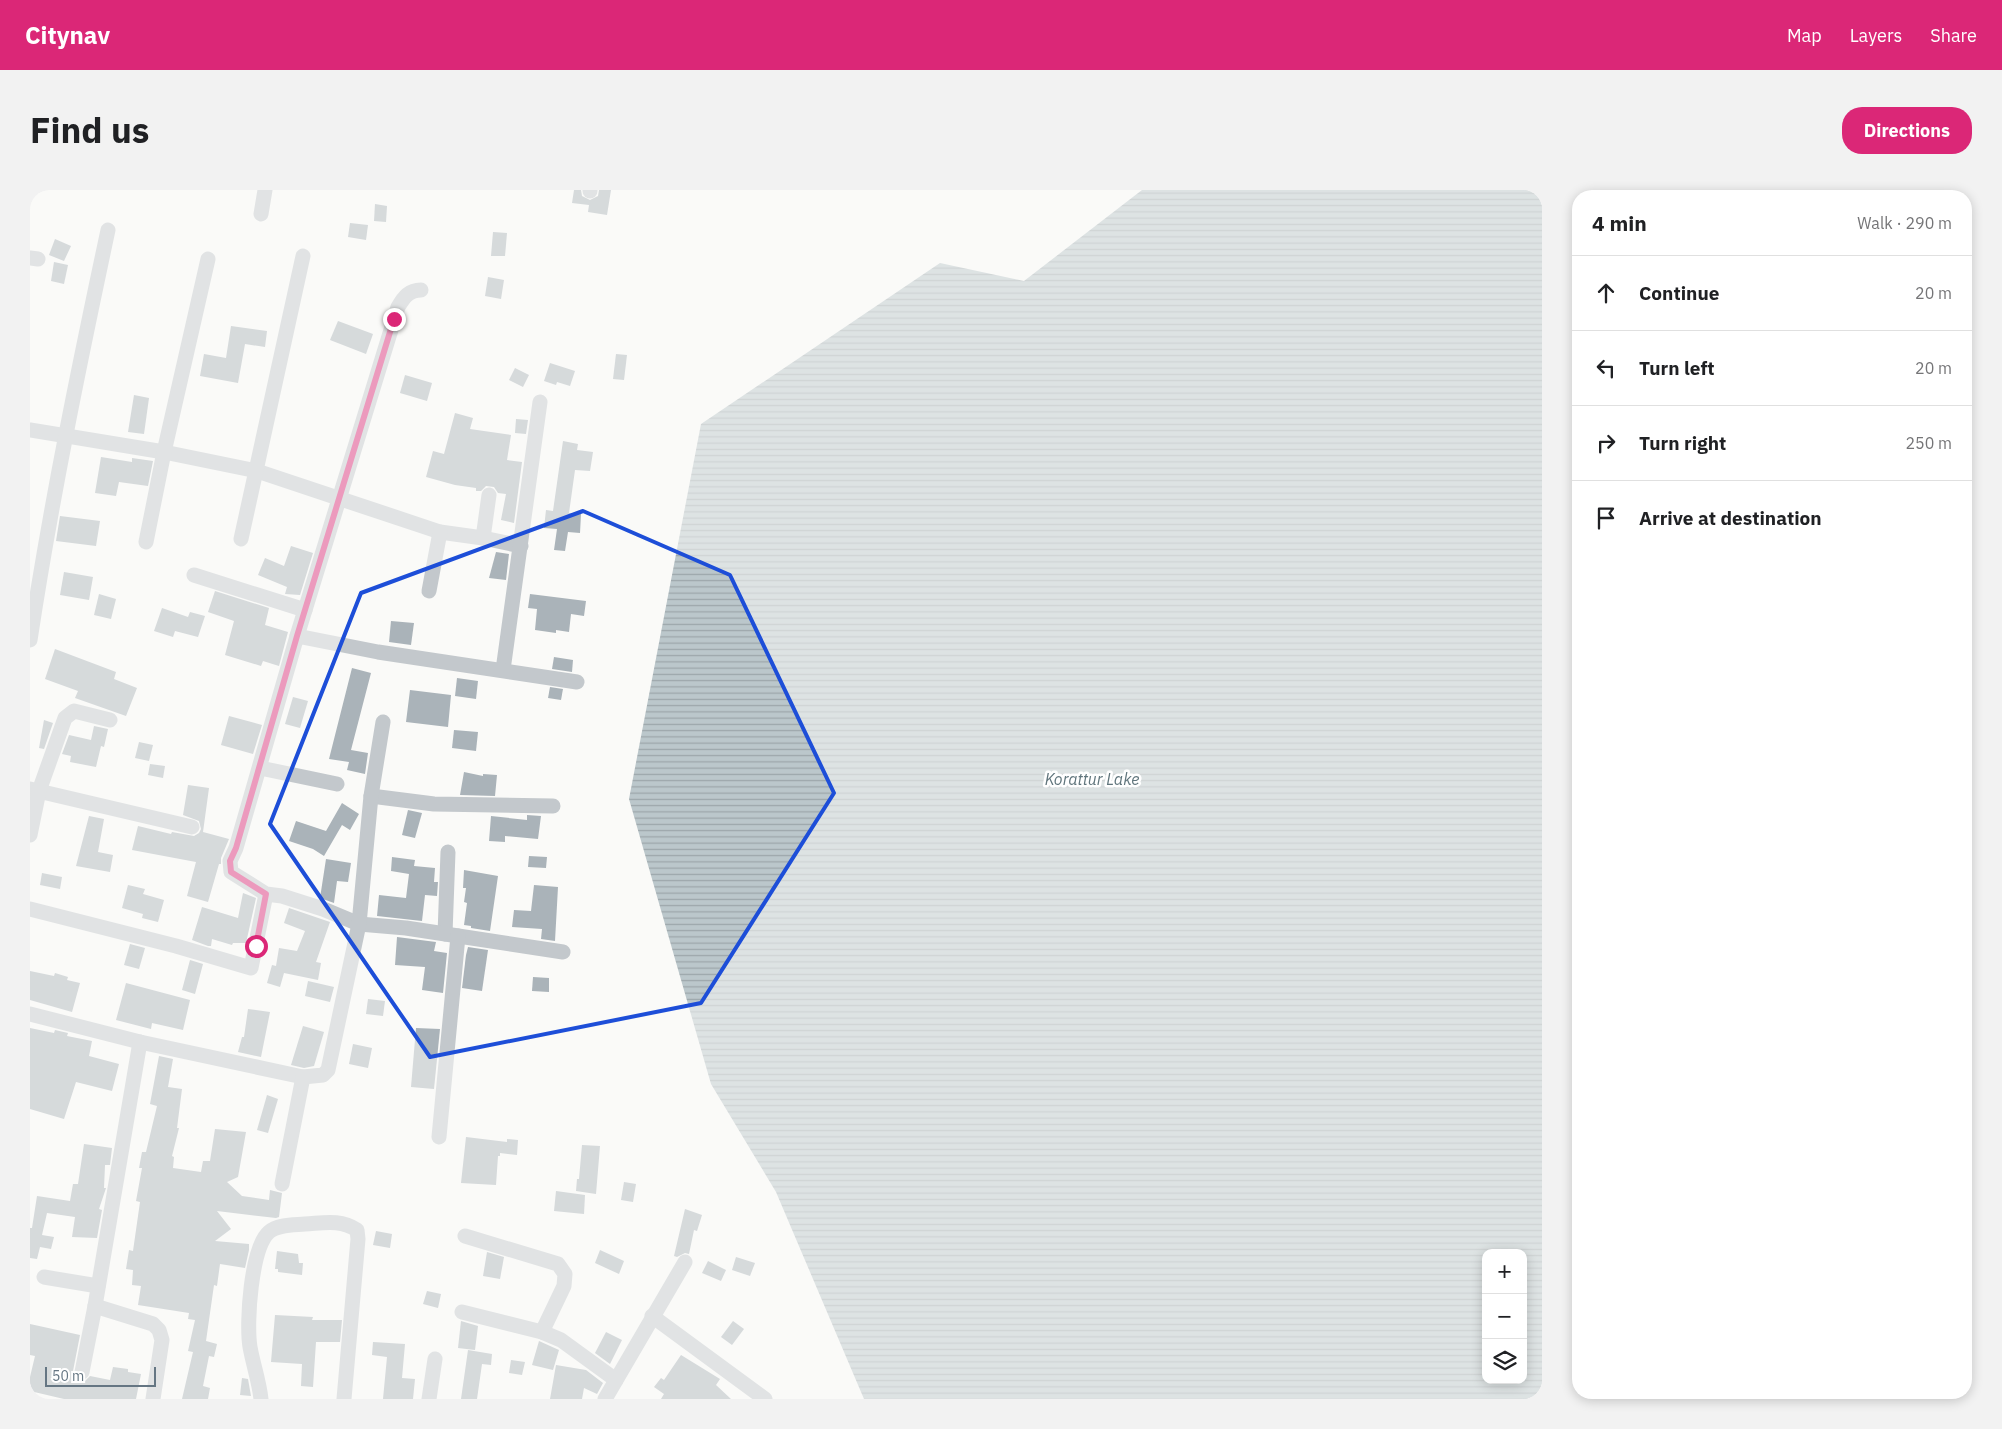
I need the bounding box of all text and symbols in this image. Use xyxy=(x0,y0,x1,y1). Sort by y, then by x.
text: Citynav xyxy=(25,19,110,51)
text: Map xyxy=(1787,24,1822,47)
text: Layers xyxy=(1850,24,1902,47)
text: Share xyxy=(1930,24,1977,47)
text: Find us xyxy=(30,107,149,153)
button: Directions xyxy=(1842,107,1972,154)
text: 4 min xyxy=(1592,209,1647,237)
text: Walk · 290 m xyxy=(1857,213,1952,233)
icon: ahead xyxy=(1592,279,1620,307)
text: Continue xyxy=(1639,281,1719,305)
text: 20 m xyxy=(1915,283,1952,303)
route end xyxy=(383,308,406,331)
icon: left xyxy=(1592,354,1620,382)
text: Turn left xyxy=(1639,356,1715,380)
text: 20 m xyxy=(1915,358,1952,378)
icon: right xyxy=(1592,429,1620,457)
text: Turn right xyxy=(1639,431,1726,455)
text: 250 m xyxy=(1905,433,1952,453)
icon: arrive xyxy=(1592,504,1620,532)
text: Arrive at destination xyxy=(1639,506,1822,530)
water label: Korattur Lake xyxy=(1045,769,1139,789)
route start xyxy=(245,935,268,958)
map controls xyxy=(1482,1249,1527,1384)
button: + xyxy=(1482,1249,1527,1294)
button: − xyxy=(1482,1294,1527,1339)
button: layers xyxy=(1482,1339,1527,1384)
scale bar xyxy=(45,1364,156,1387)
text: 50 m xyxy=(52,1367,84,1385)

